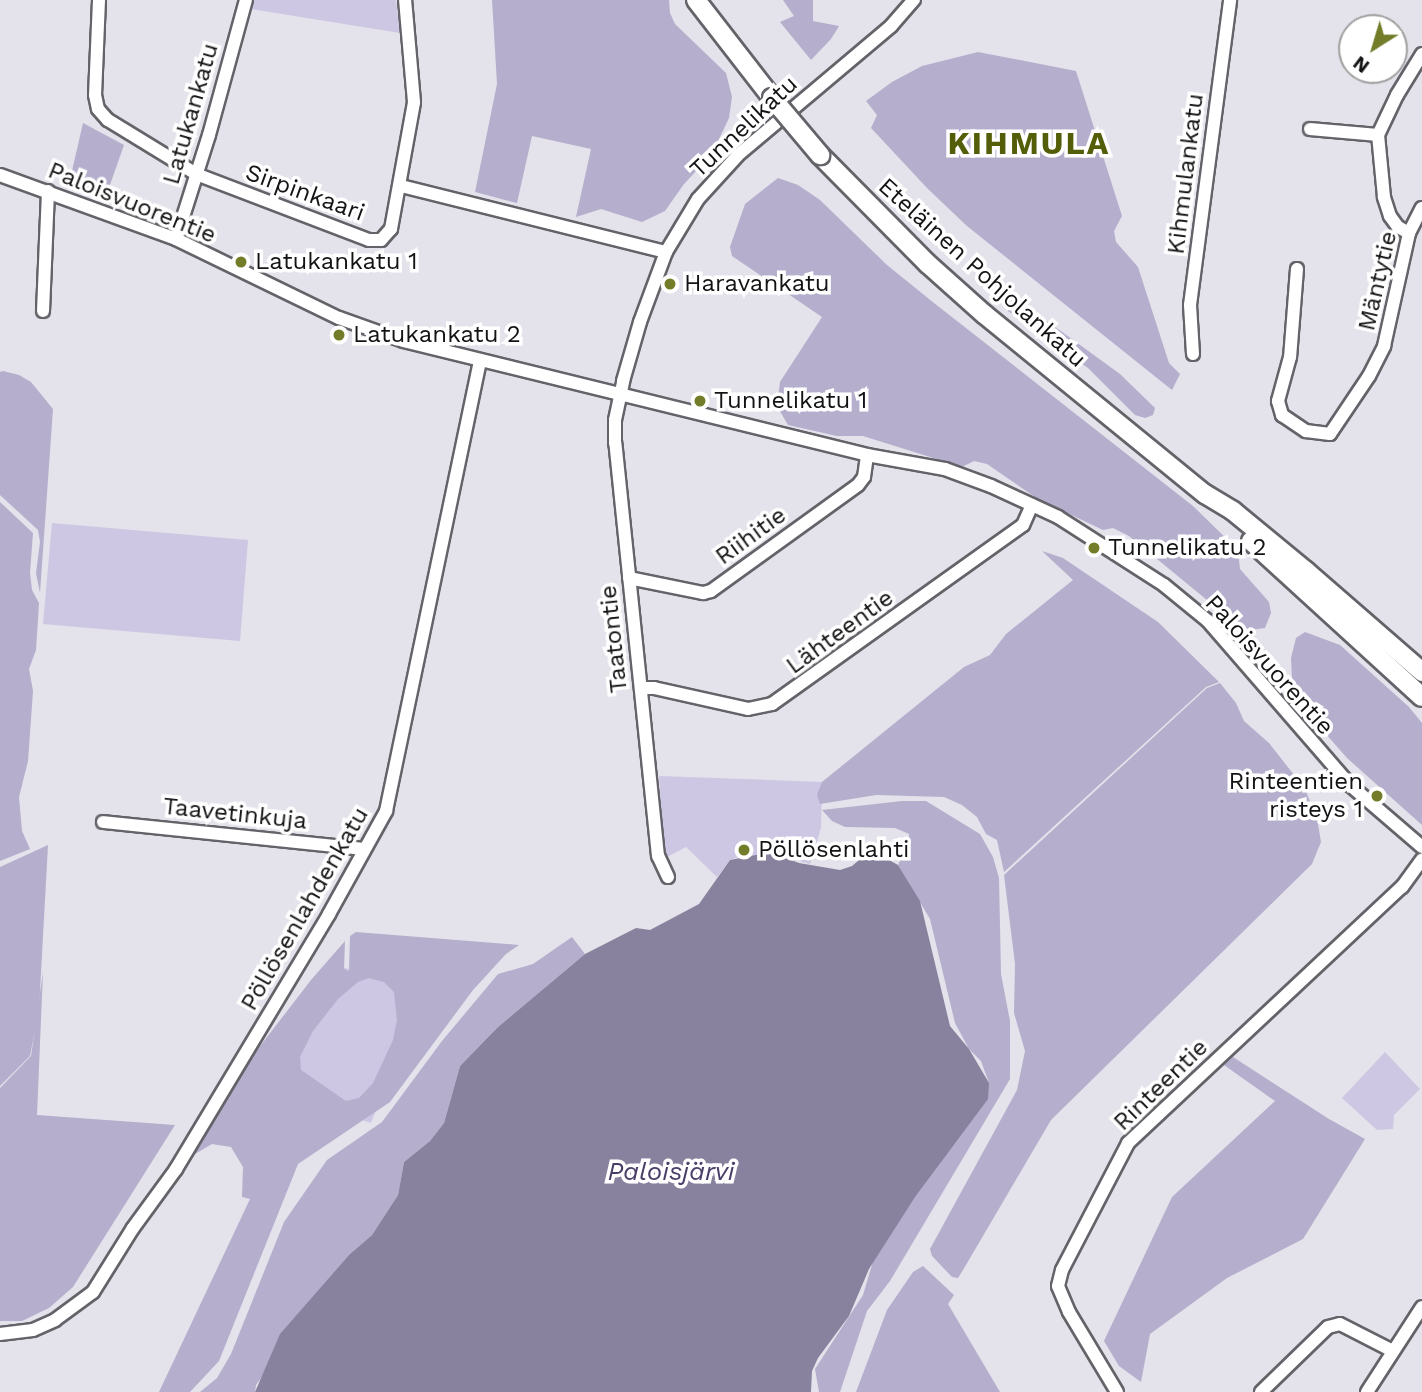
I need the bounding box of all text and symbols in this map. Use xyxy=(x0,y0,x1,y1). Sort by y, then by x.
north arrow xyxy=(1338,14,1408,84)
street label: Latukankatu xyxy=(157,40,225,188)
text: N xyxy=(1349,51,1374,78)
street label: Tunnelikatu xyxy=(684,70,804,184)
street label: Kihmulankatu xyxy=(1162,92,1210,256)
district label: KIHMULA xyxy=(948,124,1110,162)
street label: Paloisvuorentie xyxy=(44,156,220,250)
street label: Sirpinkaari xyxy=(242,158,368,228)
street label: Eteläinen Pohjolankatu xyxy=(872,172,1092,374)
street label: Mäntytie xyxy=(1353,228,1403,334)
place label: Latukankatu 1 xyxy=(255,248,418,276)
marker: Latukankatu 1 xyxy=(233,254,249,270)
place label: Haravankatu xyxy=(684,270,830,298)
marker: Haravankatu xyxy=(662,276,678,292)
place label: Latukankatu 2 xyxy=(353,321,521,349)
marker: Latukankatu 2 xyxy=(331,327,347,343)
place label: Tunnelikatu 1 xyxy=(714,387,868,415)
marker: Tunnelikatu 1 xyxy=(692,393,708,409)
street label: Riihitie xyxy=(710,501,792,571)
place label: Tunnelikatu 2 xyxy=(1108,534,1267,562)
marker: Tunnelikatu 2 xyxy=(1086,540,1102,556)
street label: Taatontie xyxy=(594,584,634,694)
street label: Lähteentie xyxy=(781,584,899,680)
street label: Paloisvuorentie xyxy=(1199,589,1339,741)
place label: Rinteentien risteys 1 xyxy=(1229,768,1363,824)
marker: Rinteentien risteys 1 xyxy=(1369,788,1385,804)
street label: Taavetinkuja xyxy=(162,792,308,836)
street label: Pöllösenlahdenkatu xyxy=(235,802,375,1016)
place label: Pöllösenlahti xyxy=(758,836,909,864)
marker: Pöllösenlahti xyxy=(736,842,752,858)
street label: Rinteentie xyxy=(1108,1033,1214,1137)
water label: Paloisjärvi xyxy=(607,1156,735,1188)

